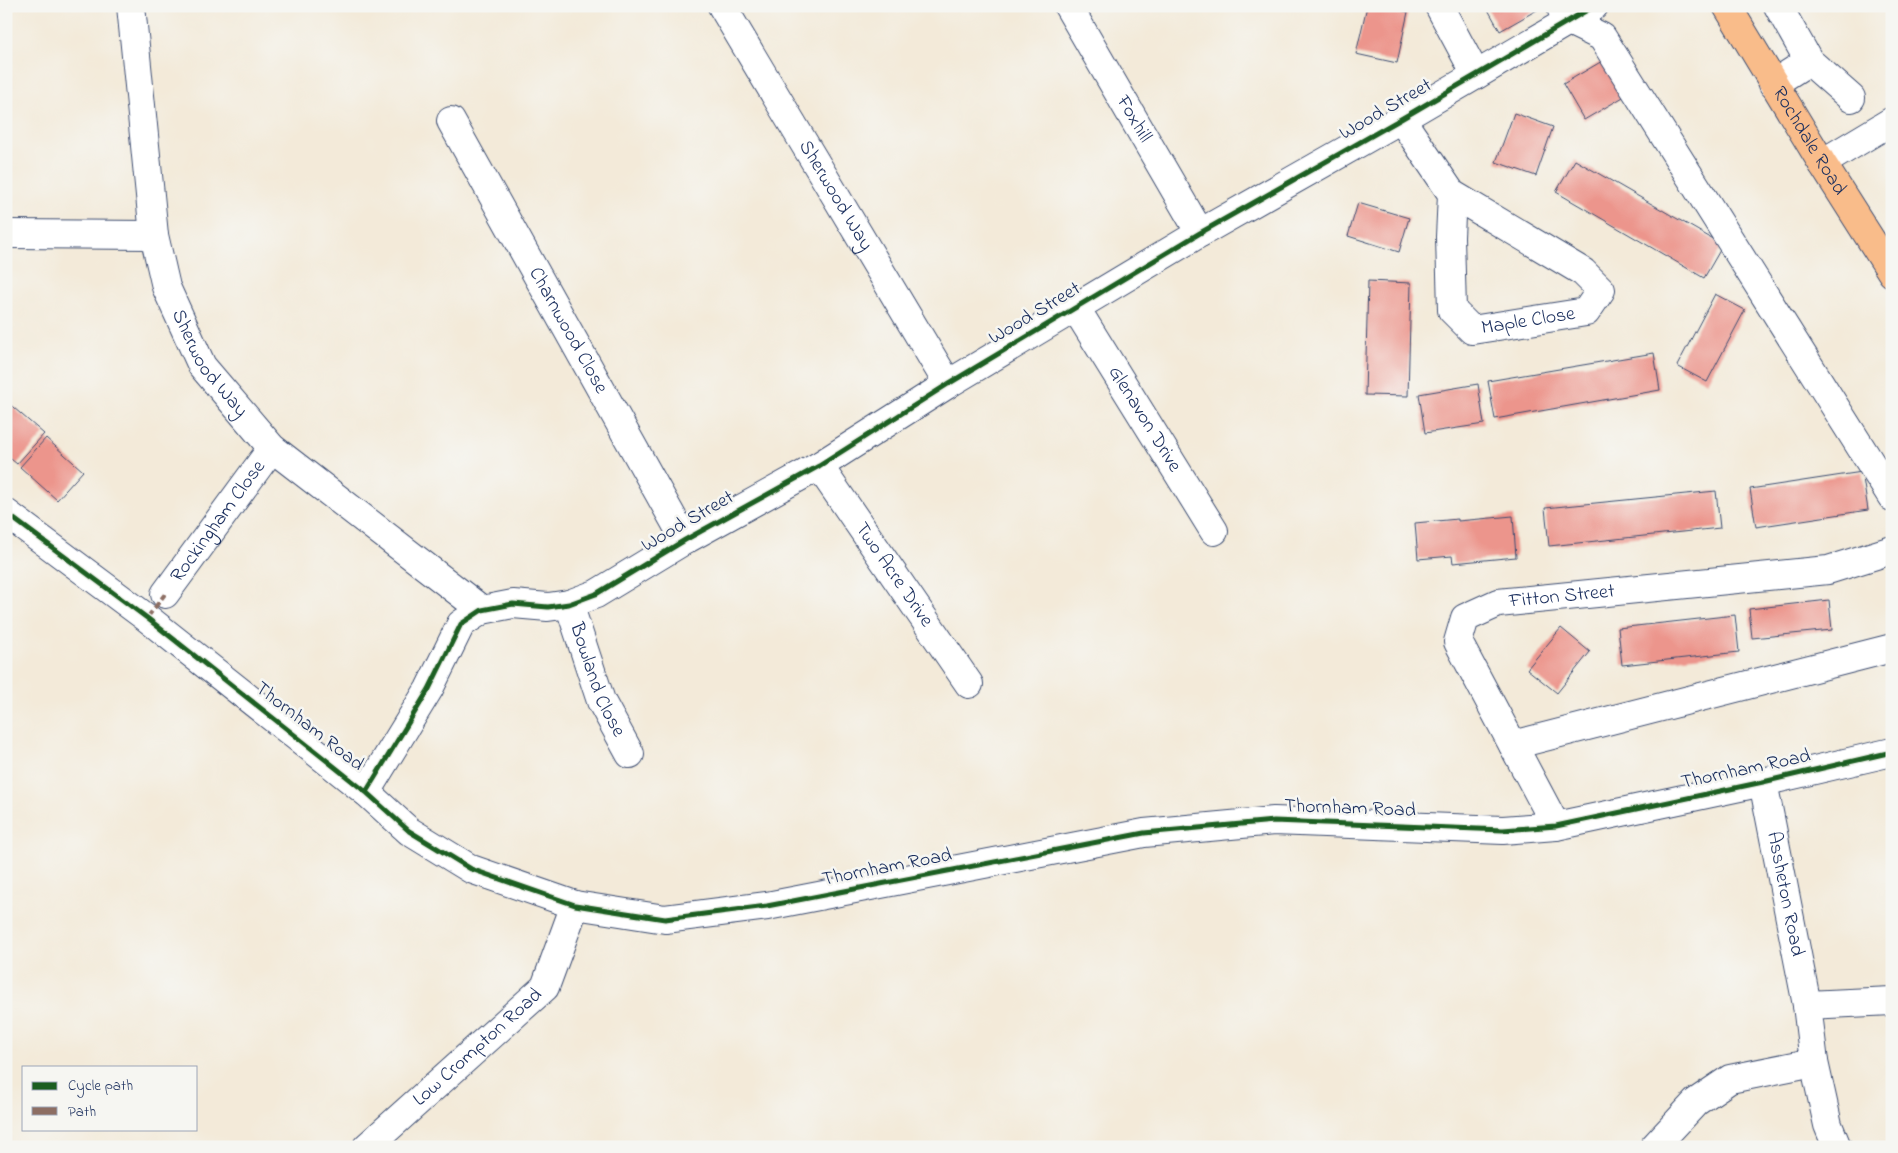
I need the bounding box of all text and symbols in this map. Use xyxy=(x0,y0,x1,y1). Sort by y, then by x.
street label: Wood Street xyxy=(1334,72,1438,148)
street label: Rochdale Road xyxy=(1765,81,1854,201)
street label: Foxhill xyxy=(1108,89,1159,148)
street label: Sherwood Way xyxy=(791,135,880,257)
street label: Charnwood Close xyxy=(521,262,615,399)
street label: Wood Street xyxy=(983,275,1087,353)
street label: Maple Close xyxy=(1479,299,1577,343)
street label: Sherwood Way xyxy=(164,305,255,424)
street label: Glenavon Drive xyxy=(1101,360,1189,478)
street label: Rockingham Close xyxy=(163,454,273,589)
street label: Wood Street xyxy=(636,484,740,560)
street label: Two Acre Drive xyxy=(847,516,940,633)
street label: Fitton Street xyxy=(1507,577,1616,616)
street label: Bowland Close xyxy=(561,618,633,742)
street label: Thornham Road xyxy=(248,675,370,779)
street label: Thornham Road xyxy=(1679,742,1813,798)
street label: Thornham Road xyxy=(1284,792,1416,826)
street label: Assheton Road xyxy=(1759,829,1812,959)
street label: Thornham Road xyxy=(820,841,954,895)
street label: Low Crompton Road xyxy=(407,981,549,1113)
legend xyxy=(22,1066,198,1130)
text: Cycle path xyxy=(68,1075,133,1098)
text: Path xyxy=(68,1101,96,1123)

